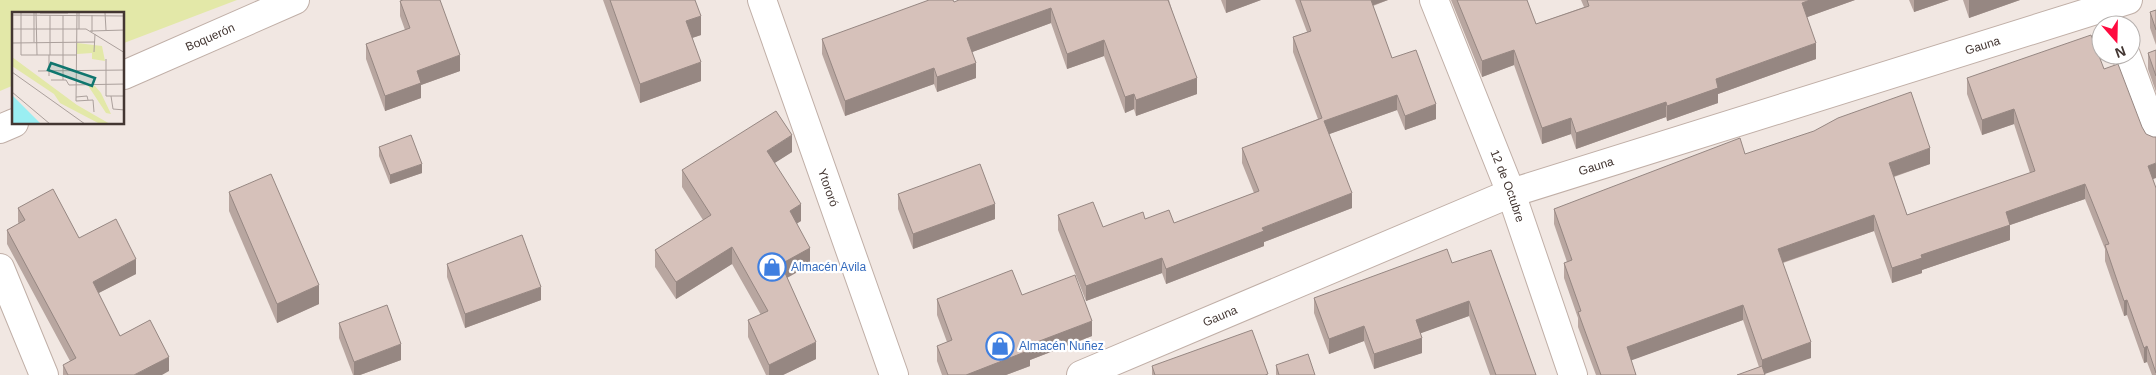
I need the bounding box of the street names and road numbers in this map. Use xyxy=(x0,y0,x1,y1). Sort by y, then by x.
street label: Boquerón xyxy=(183,20,237,54)
street label: Gauna xyxy=(1963,33,2002,58)
street label: 12 de Octubre xyxy=(1487,148,1527,224)
street label: Gauna xyxy=(1577,154,1616,178)
street label: Ytororó xyxy=(815,167,841,209)
street label: Gauna xyxy=(1201,303,1240,330)

